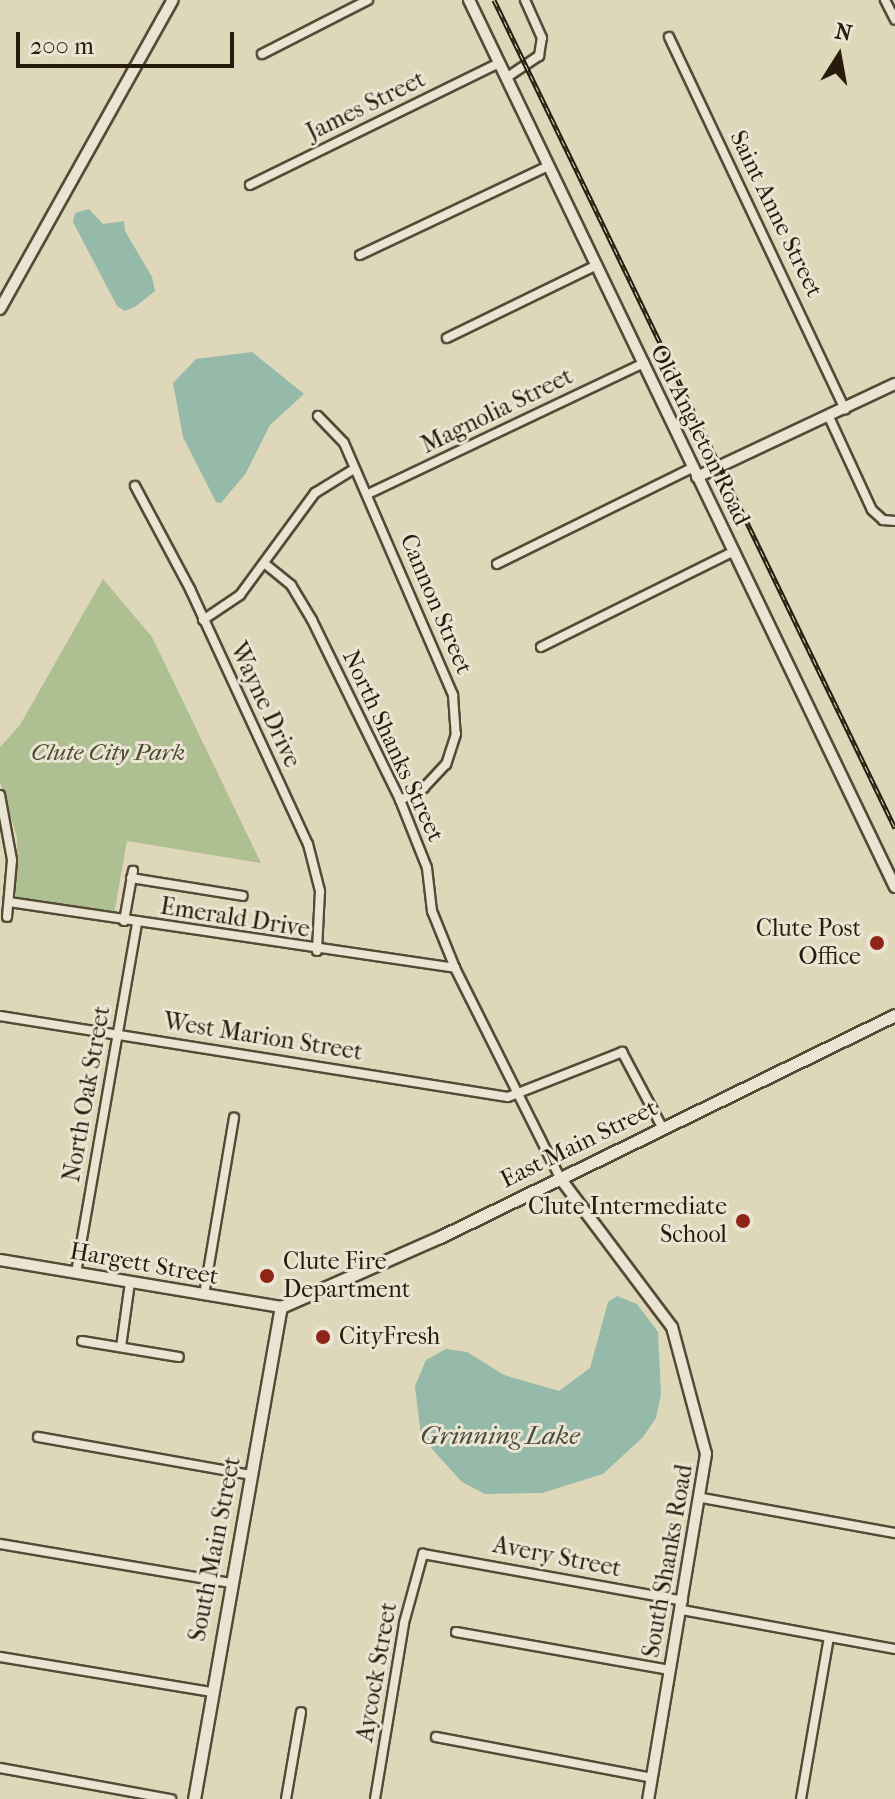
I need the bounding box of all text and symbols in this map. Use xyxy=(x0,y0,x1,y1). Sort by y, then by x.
scale bar xyxy=(20,16,238,66)
north arrow xyxy=(799,16,879,96)
text: N xyxy=(833,18,854,47)
text: 200 m xyxy=(30,32,94,60)
street label: James Street xyxy=(302,65,430,147)
street label: Saint Anne Street xyxy=(723,126,829,302)
street label: Old Angleton Road xyxy=(644,340,756,530)
street label: Magnolia Street xyxy=(416,362,578,460)
street label: Cannon Street xyxy=(394,530,478,678)
street label: Wayne Drive xyxy=(223,638,307,772)
street label: North Shanks Street xyxy=(336,646,450,846)
park label: Clute City Park xyxy=(31,739,185,767)
street label: Emerald Drive xyxy=(158,892,312,944)
place label: Clute Post Office xyxy=(756,915,861,971)
marker: Clute Post Office xyxy=(868,934,886,952)
street label: North Oak Street xyxy=(57,1004,117,1184)
street label: West Marion Street xyxy=(161,1007,365,1067)
street label: East Main Street xyxy=(496,1094,662,1194)
place label: Clute Intermediate School xyxy=(528,1193,727,1249)
marker: Clute Intermediate School xyxy=(734,1212,752,1230)
street label: Hargett Street xyxy=(67,1237,221,1291)
place label: Clute Fire Department xyxy=(283,1248,410,1304)
marker: Clute Fire Department xyxy=(258,1267,276,1285)
place label: CityFresh xyxy=(339,1323,440,1351)
marker: CityFresh xyxy=(314,1328,332,1346)
water label: Grinning Lake xyxy=(420,1420,580,1452)
street label: South Main Street xyxy=(183,1454,247,1644)
street label: South Shanks Road xyxy=(637,1462,699,1660)
street label: Avery Street xyxy=(490,1530,624,1584)
street label: Aycock Street xyxy=(351,1600,403,1744)

